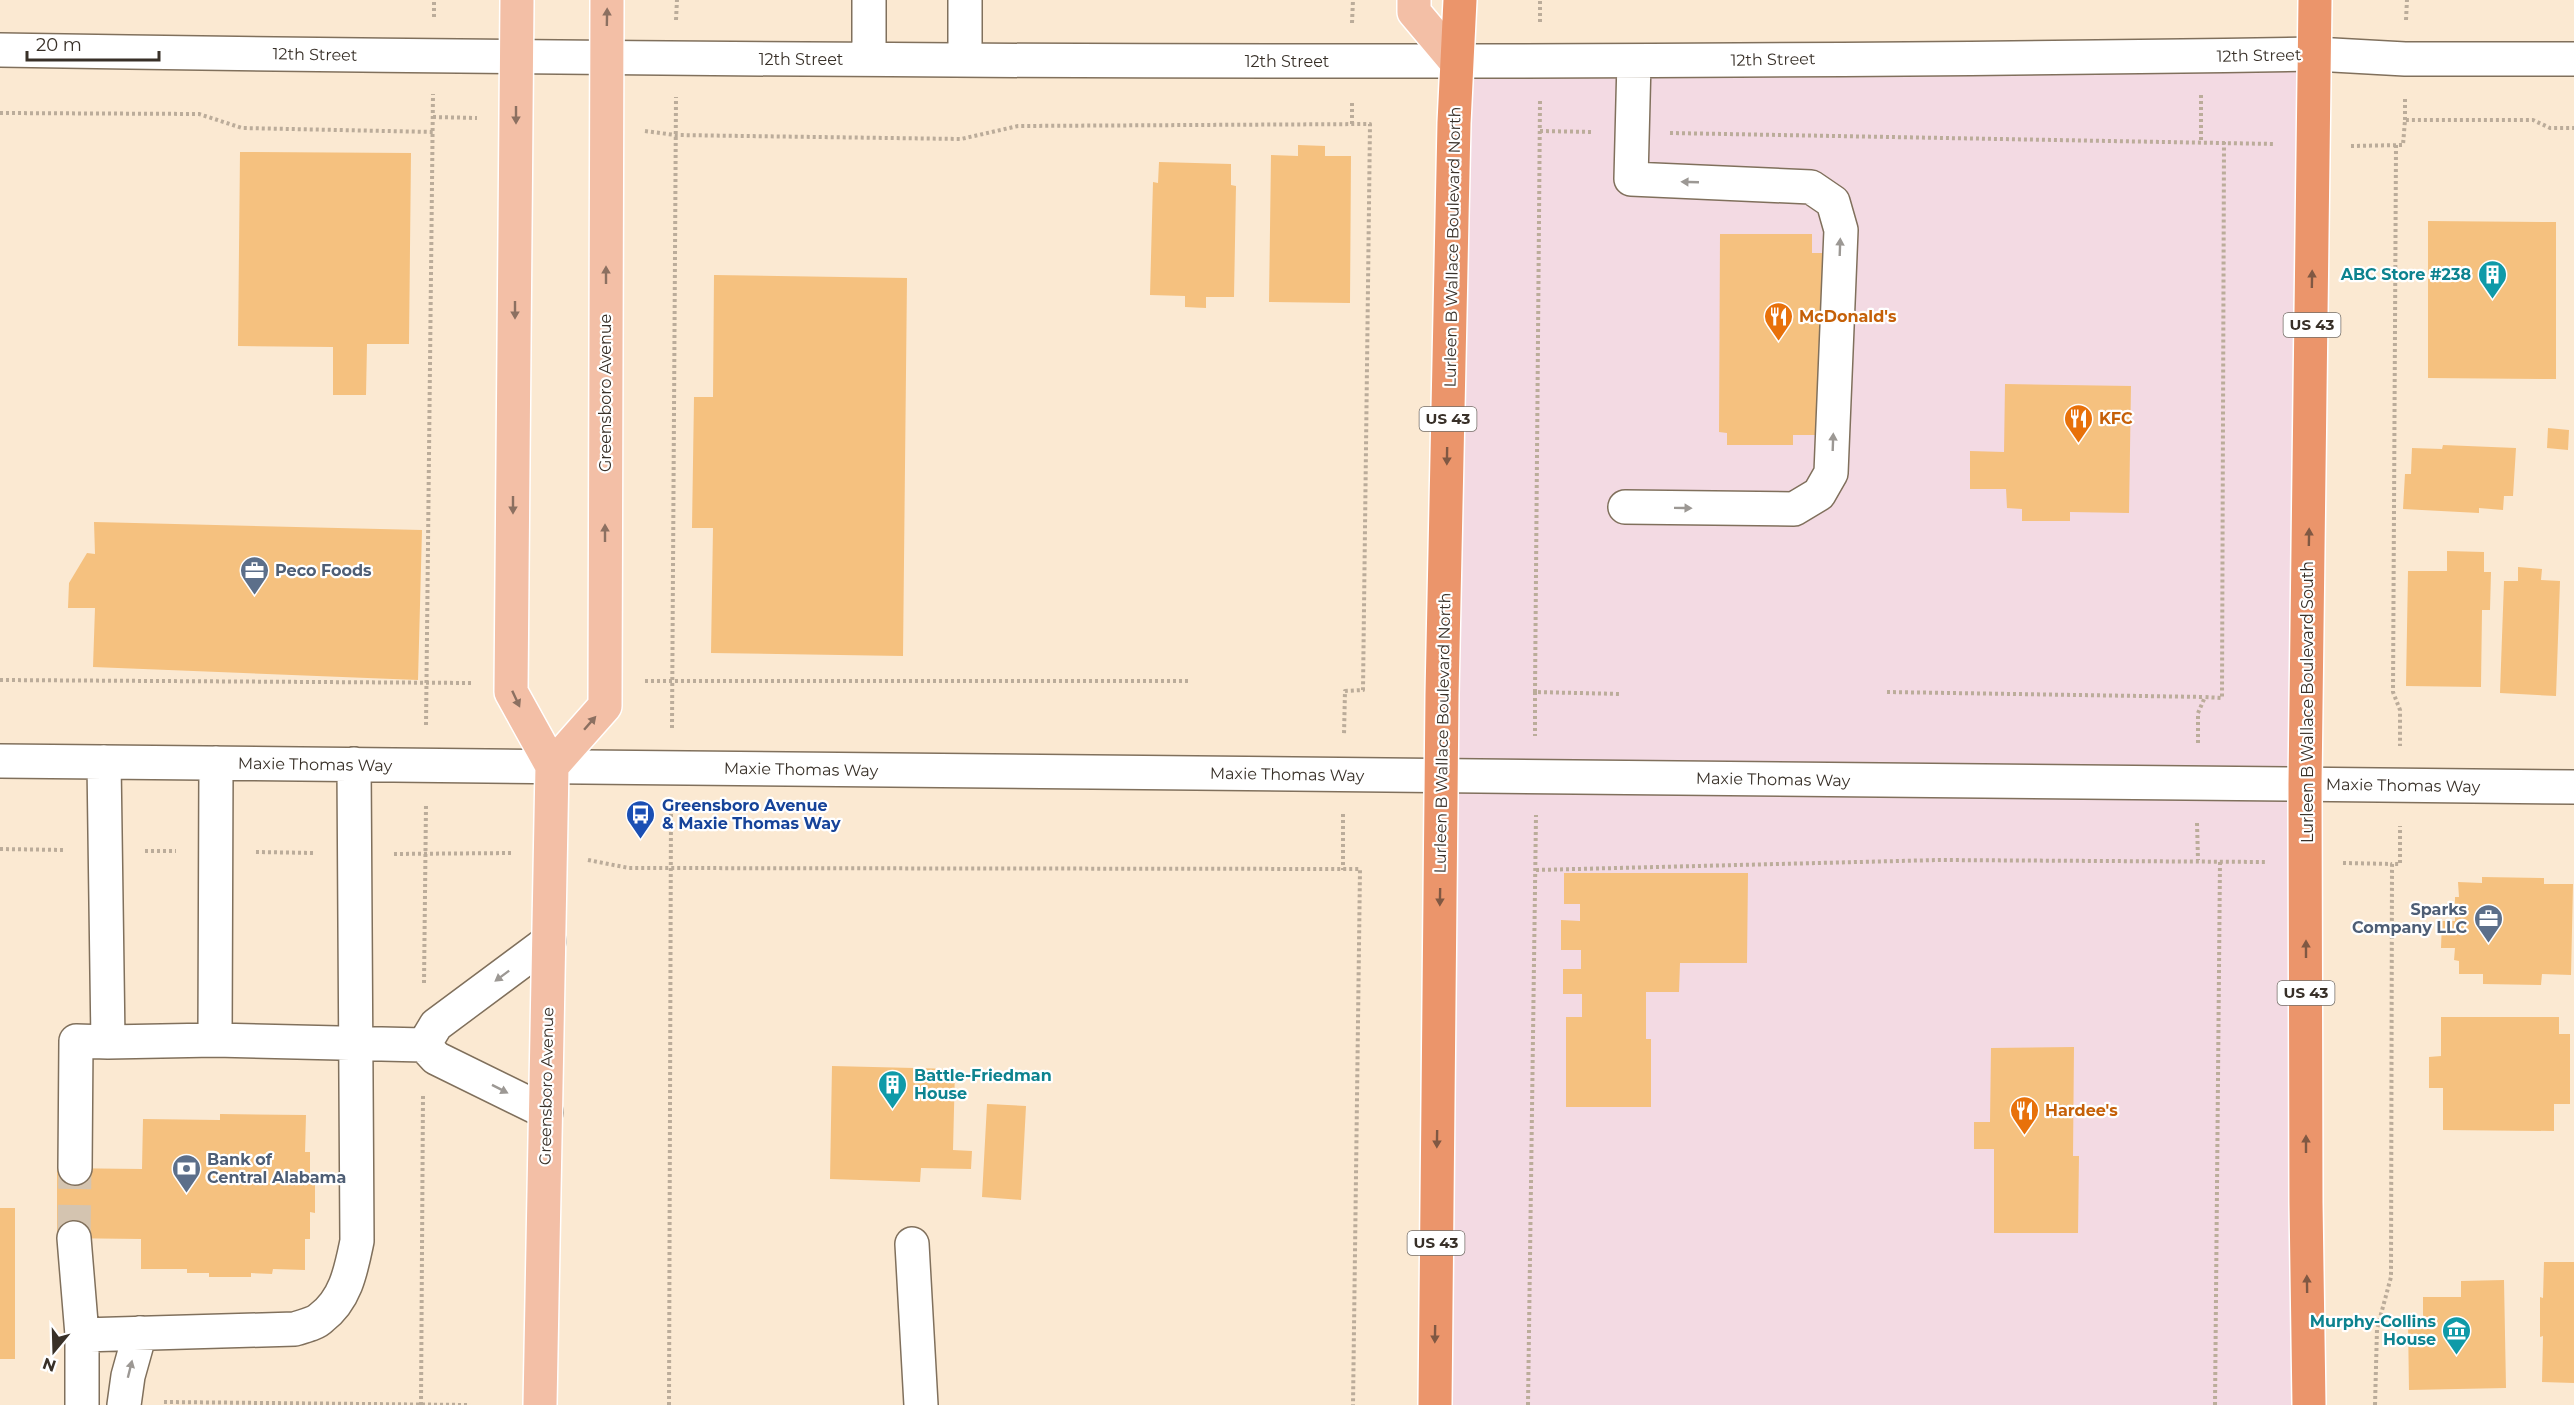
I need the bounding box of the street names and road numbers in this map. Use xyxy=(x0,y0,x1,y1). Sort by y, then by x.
street label: 12th Street xyxy=(272,44,358,65)
street label: 12th Street xyxy=(2216,45,2302,66)
street label: 12th Street xyxy=(1730,49,1816,70)
street label: 12th Street xyxy=(759,50,844,69)
street label: 12th Street xyxy=(1245,52,1330,71)
street label: Lurleen B Wallace Boulevard North xyxy=(1441,106,1464,388)
road number: US 43 xyxy=(2284,313,2340,337)
street label: Greensboro Avenue xyxy=(596,314,615,472)
road number: US 43 xyxy=(1420,407,1476,431)
street label: Lurleen B Wallace Boulevard South xyxy=(2298,561,2317,843)
street label: Lurleen B Wallace Boulevard North xyxy=(1431,592,1454,874)
street label: Maxie Thomas Way xyxy=(238,754,393,775)
street label: Maxie Thomas Way xyxy=(724,759,879,780)
street label: Maxie Thomas Way xyxy=(1210,764,1365,785)
street label: Maxie Thomas Way xyxy=(1696,769,1851,790)
street label: Maxie Thomas Way xyxy=(2326,775,2481,796)
road number: US 43 xyxy=(2278,981,2334,1005)
street label: Greensboro Avenue xyxy=(536,1007,557,1165)
road number: US 43 xyxy=(1408,1231,1464,1255)

